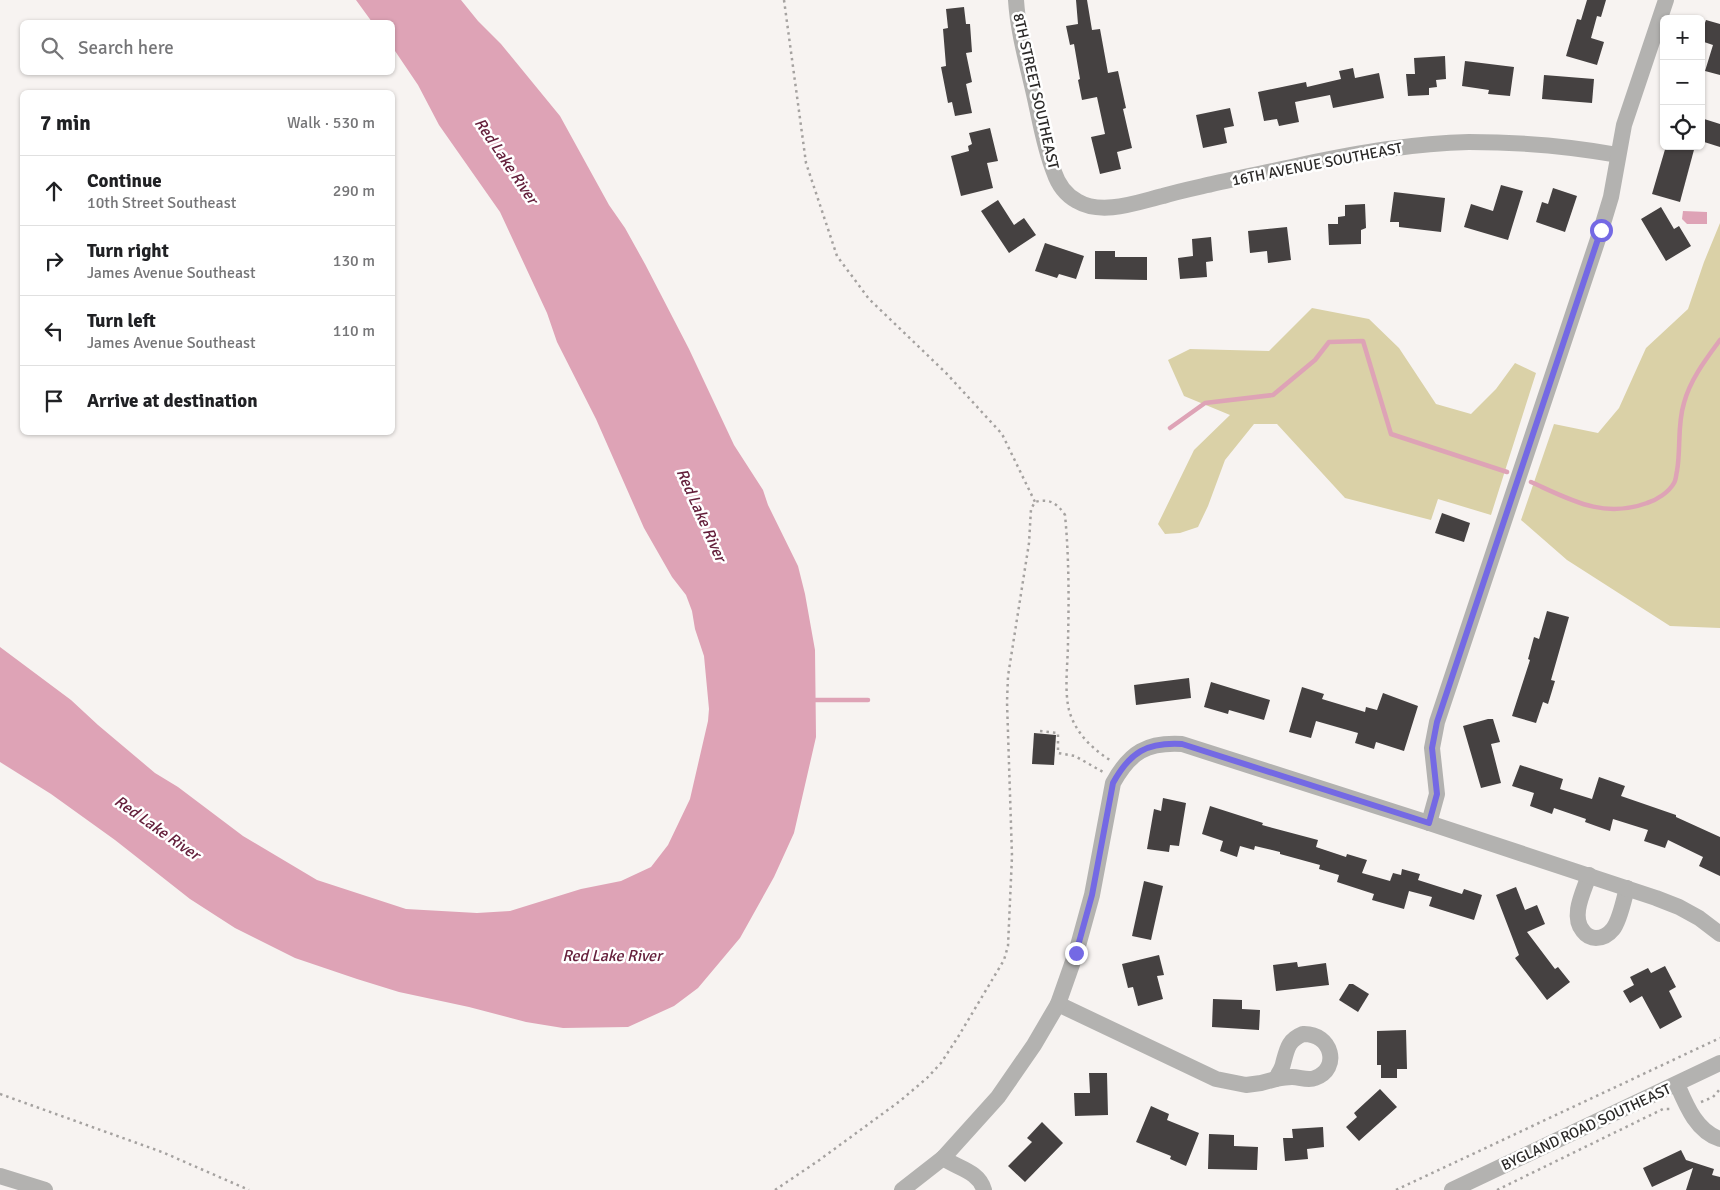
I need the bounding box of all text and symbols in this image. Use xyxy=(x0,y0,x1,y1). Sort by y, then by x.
street label: 8TH STREET SOUTHEAST xyxy=(1009,11,1063,171)
map controls xyxy=(1660,15,1705,150)
button: + xyxy=(1660,15,1705,60)
search box xyxy=(20,20,395,75)
icon: search xyxy=(38,34,66,62)
text: Search here xyxy=(78,36,174,60)
button: − xyxy=(1660,60,1705,105)
button: locate xyxy=(1660,105,1705,150)
text: 7 min xyxy=(40,110,91,136)
text: Walk · 530 m xyxy=(287,113,375,133)
water label: Red Lake River xyxy=(470,114,543,210)
street label: 16TH AVENUE SOUTHEAST xyxy=(1230,139,1404,189)
text: Continue xyxy=(87,169,162,193)
icon: ahead xyxy=(40,177,68,205)
text: 290 m xyxy=(333,181,375,201)
text: 10th Street Southeast xyxy=(87,193,236,213)
route start xyxy=(1590,219,1613,242)
text: Turn right xyxy=(87,239,169,263)
icon: right xyxy=(40,247,68,275)
text: 130 m xyxy=(333,251,375,271)
text: James Avenue Southeast xyxy=(87,263,256,283)
text: Turn left xyxy=(87,309,156,333)
icon: left xyxy=(40,317,68,345)
text: 110 m xyxy=(333,321,375,341)
text: James Avenue Southeast xyxy=(87,333,256,353)
icon: arrive xyxy=(40,387,68,415)
text: Arrive at destination xyxy=(87,389,258,413)
water label: Red Lake River xyxy=(672,465,731,567)
water label: Red Lake River xyxy=(110,791,205,866)
route end xyxy=(1065,942,1088,965)
water label: Red Lake River xyxy=(562,946,664,966)
street label: BYGLAND ROAD SOUTHEAST xyxy=(1498,1079,1674,1174)

